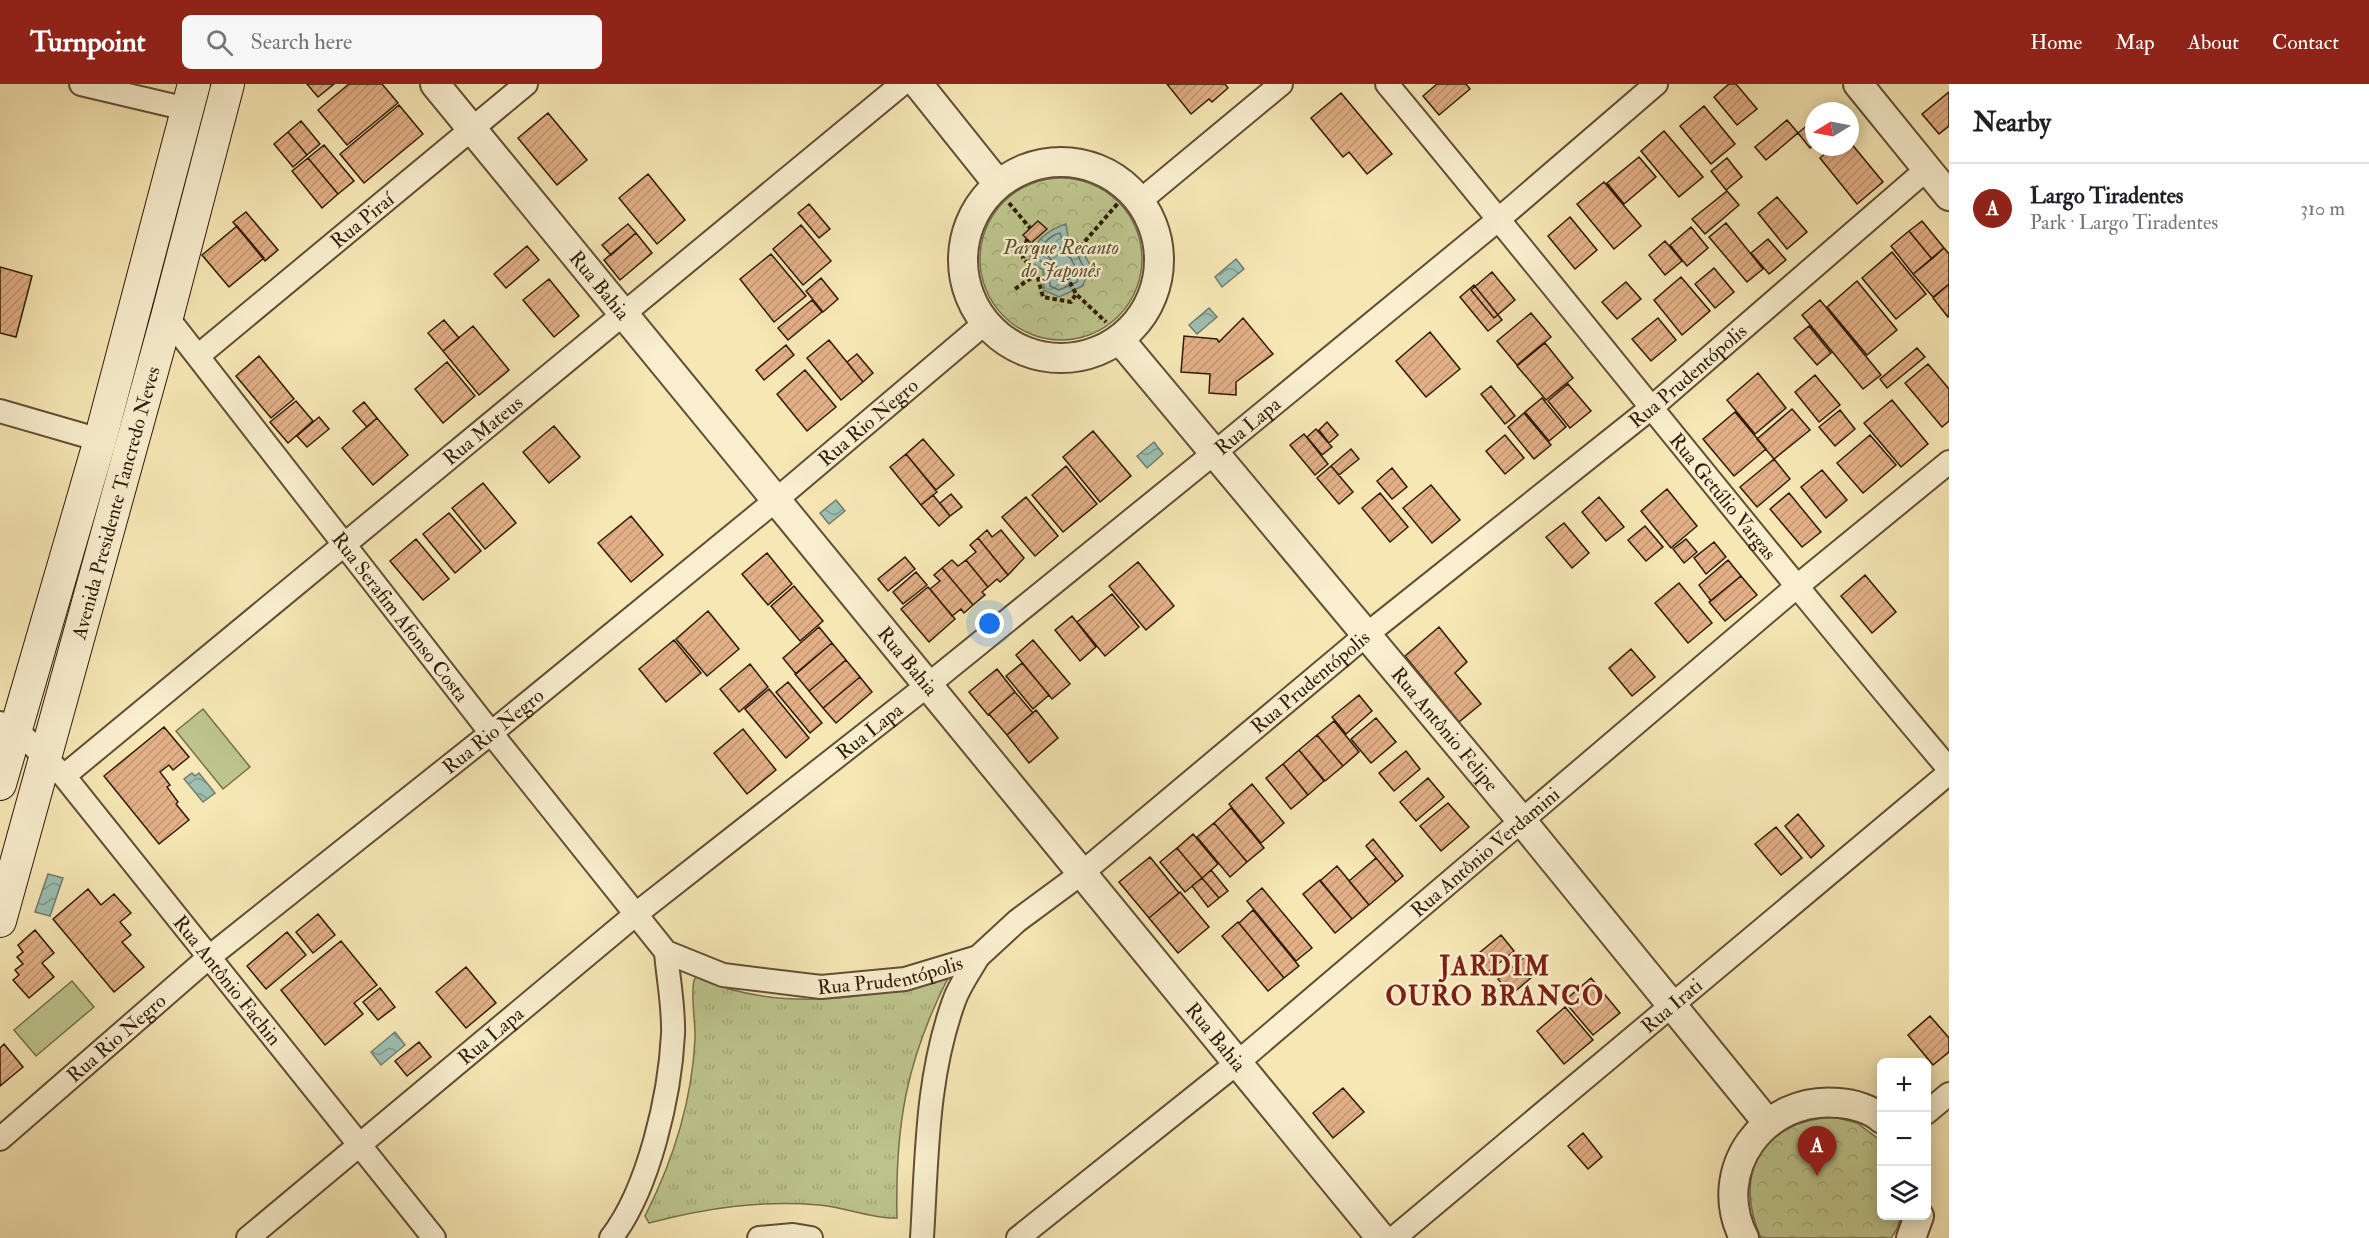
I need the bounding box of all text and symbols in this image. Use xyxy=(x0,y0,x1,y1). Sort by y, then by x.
search box xyxy=(182,15,602,69)
text: Turnpoint xyxy=(30,25,146,60)
icon: search xyxy=(203,26,236,59)
text: Search here xyxy=(251,28,352,56)
text: Home xyxy=(2030,29,2082,56)
text: Map xyxy=(2115,29,2155,56)
text: About xyxy=(2188,29,2239,56)
text: Contact xyxy=(2272,29,2339,56)
north arrow xyxy=(1805,102,1859,156)
text: Nearby xyxy=(1973,107,2051,139)
text: Largo Tiradentes xyxy=(2030,182,2183,210)
street label: Rua Piraí xyxy=(325,186,400,254)
text: A xyxy=(1986,196,1999,221)
text: 310 m xyxy=(2300,196,2345,221)
text: Park · Largo Tiradentes xyxy=(2030,210,2218,235)
park label: Parque Recanto do Japonês xyxy=(1002,235,1119,283)
street label: Rua Bahia xyxy=(564,246,636,326)
street label: Rua Prudentópolis xyxy=(1624,319,1752,434)
street label: Avenida Presidente Tancredo Neves xyxy=(66,363,166,643)
street label: Rua Rio Negro xyxy=(813,373,923,472)
street label: Rua Mateus xyxy=(438,390,528,471)
street label: Rua Lapa xyxy=(1210,391,1286,461)
street label: Rua Getúlio Vargas xyxy=(1664,428,1782,565)
street label: Rua Serafim Afonso Costa xyxy=(326,527,474,708)
your location xyxy=(975,609,1004,638)
street label: Rua Bahia xyxy=(872,621,944,702)
street label: Rua Prudentópolis xyxy=(1246,625,1375,739)
street label: Rua Antônio Felipe xyxy=(1386,662,1504,797)
street label: Rua Rio Negro xyxy=(438,683,549,780)
street label: Rua Lapa xyxy=(831,697,909,765)
street label: Rua Antônio Verdamini xyxy=(1406,782,1565,923)
street label: Rua Antônio Fachin xyxy=(167,910,287,1051)
street label: Rua Prudentópolis xyxy=(816,950,966,1000)
district label: JARDIM OURO BRANCO xyxy=(1385,951,1605,1013)
street label: Rua Irati xyxy=(1636,973,1708,1039)
street label: Rua Rio Negro xyxy=(62,988,171,1088)
street label: Rua Bahia xyxy=(1180,997,1252,1077)
street label: Rua Lapa xyxy=(453,1001,529,1070)
map controls xyxy=(1877,1058,1931,1220)
button: + xyxy=(1877,1058,1931,1112)
button: − xyxy=(1877,1112,1931,1166)
pin: A xyxy=(1798,1126,1836,1176)
button: layers xyxy=(1877,1166,1931,1220)

